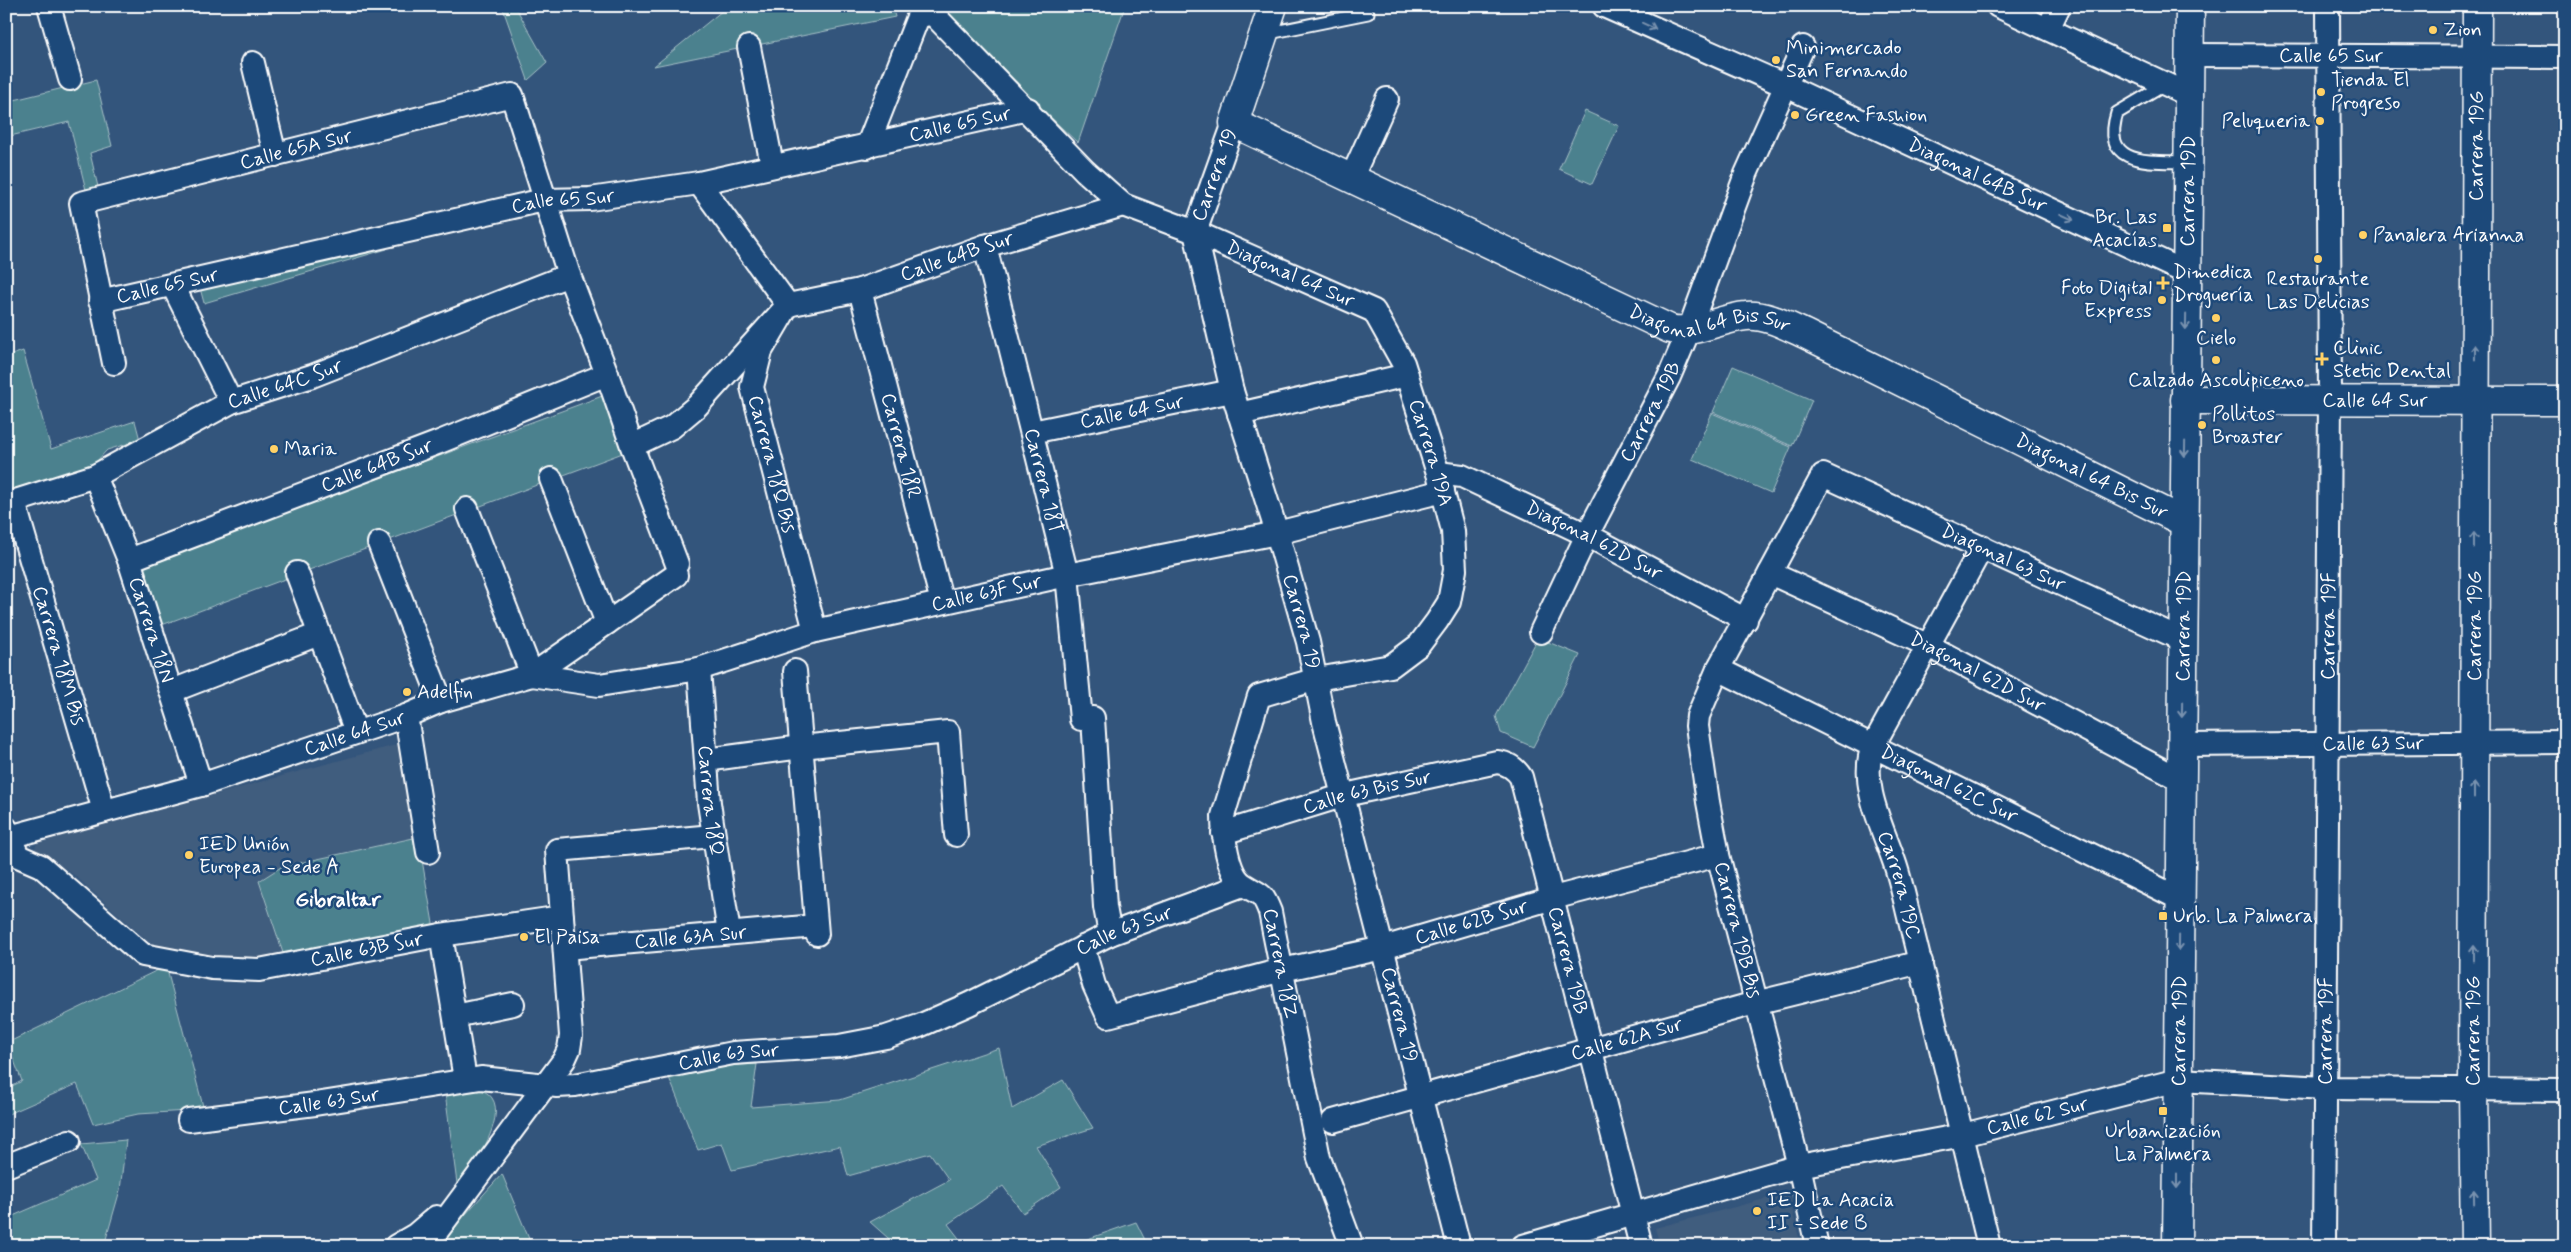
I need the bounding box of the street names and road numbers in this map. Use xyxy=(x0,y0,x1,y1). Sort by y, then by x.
street label: Calle 65 Sur xyxy=(2279,42,2384,70)
street label: Carrera 19G xyxy=(2463,91,2490,201)
street label: Calle 65 Sur xyxy=(906,100,1014,149)
street label: Calle 65A Sur xyxy=(237,122,356,176)
street label: Carrera 19 xyxy=(1186,125,1244,225)
street label: Diagonal 64B Sur xyxy=(1903,131,2052,220)
street label: Carrera 19D xyxy=(2174,135,2202,247)
street label: Calle 65 Sur xyxy=(509,182,617,221)
street label: Calle 64B Sur xyxy=(897,225,1017,288)
street label: Diagonal 64 Sur xyxy=(1222,234,1360,315)
street label: Calle 65 Sur xyxy=(114,261,222,310)
street label: Diagonal 64 Bis Sur xyxy=(1624,298,1795,344)
street label: Calle 64C Sur xyxy=(224,352,347,416)
street label: Carrera 19B xyxy=(1614,357,1688,467)
street label: Calle 64 Sur xyxy=(2322,387,2428,414)
street label: Calle 64 Sur xyxy=(1078,388,1187,435)
street label: Carrera 18R xyxy=(874,390,928,501)
street label: Carrera 18Q Bis xyxy=(741,392,803,536)
street label: Carrera 19A xyxy=(1402,396,1460,509)
street label: Carrera 18T xyxy=(1017,425,1070,536)
street label: Diagonal 64 Bis Sur xyxy=(2011,427,2173,526)
street label: Calle 64B Sur xyxy=(317,432,438,500)
street label: Diagonal 62D Sur xyxy=(1521,494,1668,587)
street label: Diagonal 63 Sur xyxy=(1936,517,2071,598)
street label: Calle 63F Sur xyxy=(929,567,1045,618)
street label: Carrera 19D xyxy=(2169,570,2198,682)
street label: Carrera 19 xyxy=(1276,571,1327,671)
street label: Carrera 19G xyxy=(2461,571,2488,681)
street label: Carrera 19F xyxy=(2315,572,2342,680)
street label: Carrera 18N xyxy=(122,574,181,686)
street label: Carrera 18M Bis xyxy=(26,583,92,729)
street label: Diagonal 62D Sur xyxy=(1905,625,2051,719)
street label: Calle 64 Sur xyxy=(300,703,409,763)
street label: Calle 63 Sur xyxy=(2322,730,2425,757)
street label: Diagonal 62C Sur xyxy=(1875,738,2023,830)
street label: Carrera 18Q xyxy=(691,744,730,858)
street label: Calle 63 Bis Sur xyxy=(1299,763,1434,821)
street label: Carrera 19C xyxy=(1871,827,1927,942)
street label: Carrera 19B Bis xyxy=(1707,859,1767,1001)
street label: Calle 62B Sur xyxy=(1412,892,1532,951)
street label: Calle 63 Sur xyxy=(1071,899,1177,962)
street label: Carrera 19B xyxy=(1541,904,1595,1017)
street label: Carrera 18Z xyxy=(1256,906,1304,1021)
street label: Calle 63A Sur xyxy=(633,919,749,955)
street label: Calle 63B Sur xyxy=(308,925,426,973)
street label: Carrera 19 xyxy=(1374,964,1425,1065)
street label: Carrera 19D xyxy=(2165,975,2193,1087)
street label: Carrera 19G xyxy=(2460,976,2487,1086)
street label: Carrera 19F xyxy=(2312,977,2339,1085)
street label: Calle 62A Sur xyxy=(1568,1010,1686,1067)
street label: Calle 63 Sur xyxy=(676,1036,781,1077)
street label: Calle 63 Sur xyxy=(277,1081,382,1122)
street label: Calle 62 Sur xyxy=(1984,1090,2092,1142)

